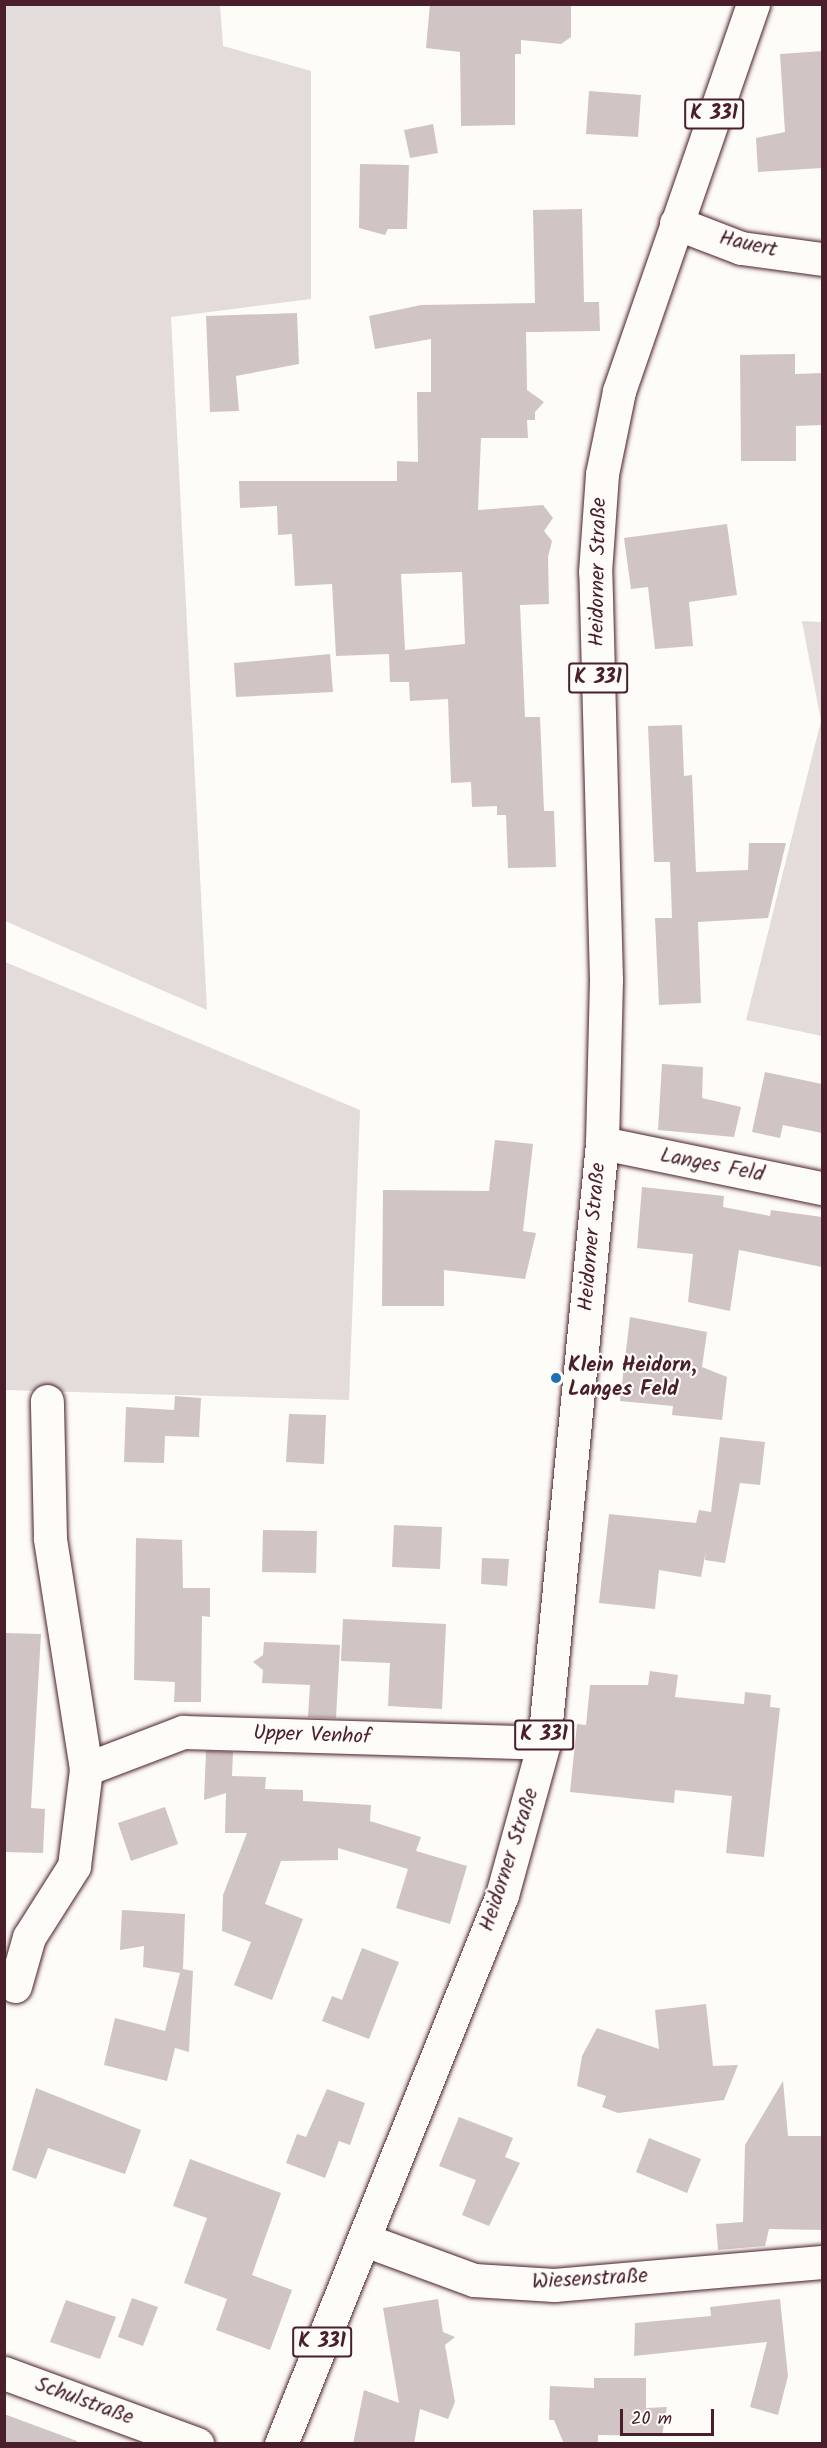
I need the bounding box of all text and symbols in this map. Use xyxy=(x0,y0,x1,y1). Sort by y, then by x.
road number: K 331 xyxy=(684,97,744,131)
street label: Hauert xyxy=(717,226,779,264)
street label: Heidorner Straße xyxy=(585,497,613,647)
road number: K 331 xyxy=(568,661,628,695)
street label: Langes Feld xyxy=(658,1144,766,1188)
street label: Heidorner Straße xyxy=(574,1162,612,1312)
place label: Klein Heidorn, Langes Feld xyxy=(568,1353,697,1403)
marker: Klein Heidorn, Langes Feld xyxy=(549,1371,563,1385)
road number: K 331 xyxy=(514,1718,574,1752)
street label: Upper Venhof xyxy=(253,1721,371,1751)
street label: Heidorner Straße xyxy=(475,1785,545,1935)
street label: Wiesenstraße xyxy=(531,2264,649,2296)
road number: K 331 xyxy=(292,2325,352,2359)
street label: Schulstraße xyxy=(31,2373,137,2431)
scale bar xyxy=(623,2397,718,2435)
text: 20 m xyxy=(631,2405,672,2434)

